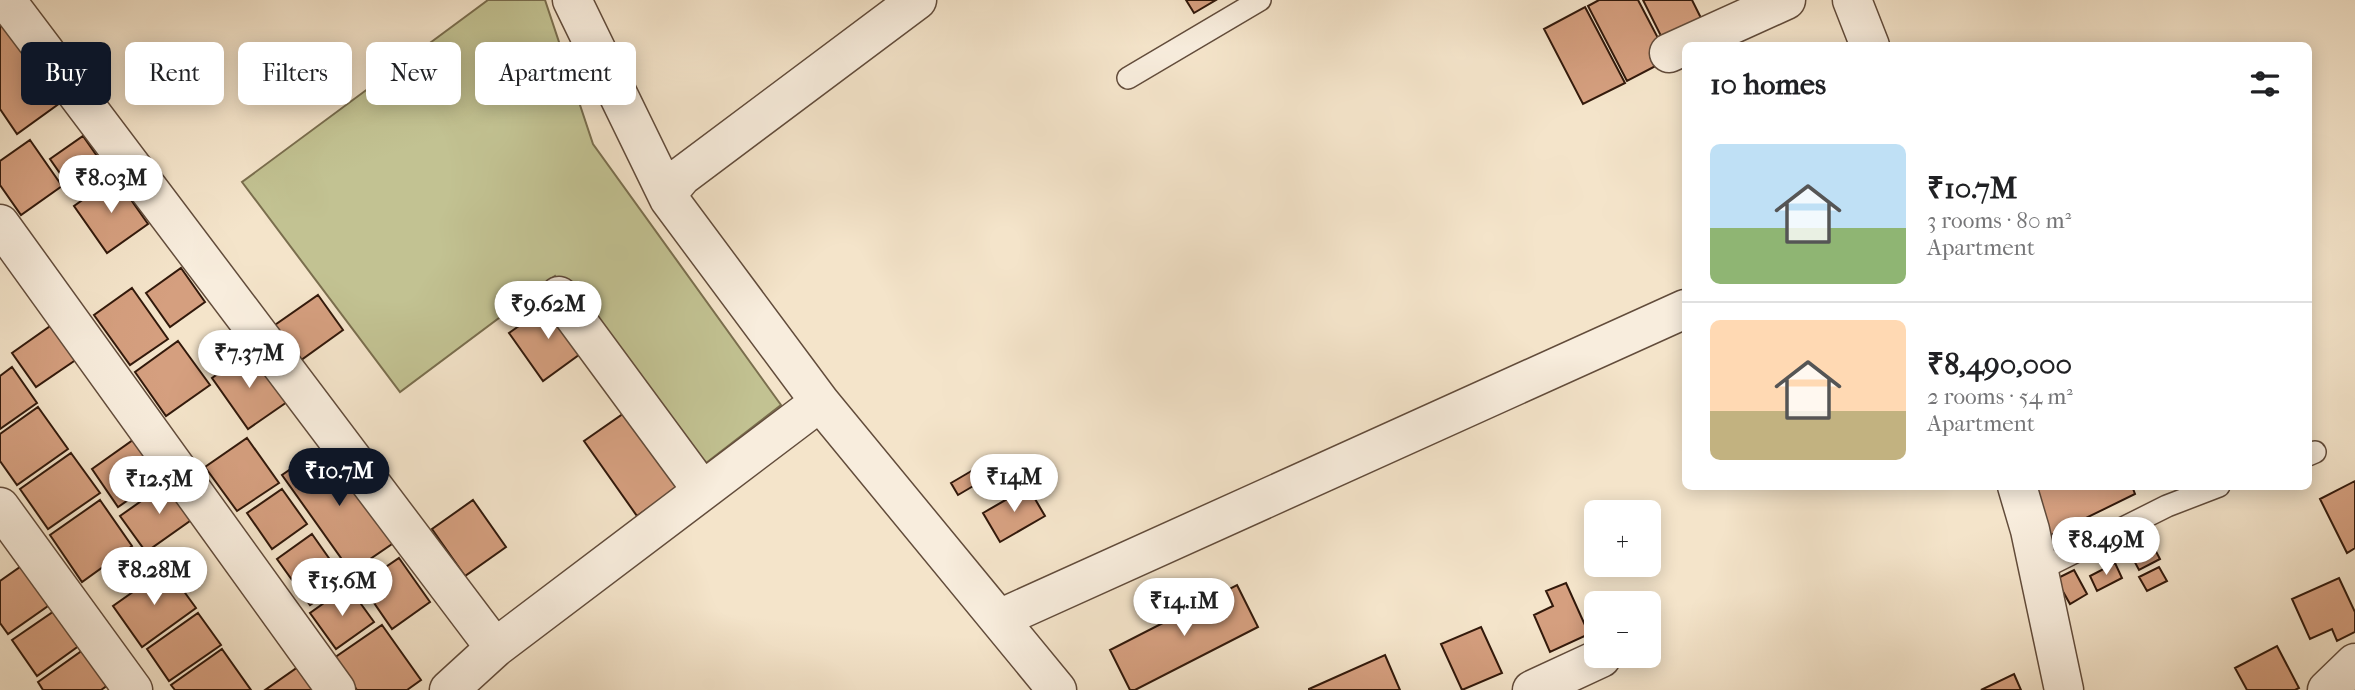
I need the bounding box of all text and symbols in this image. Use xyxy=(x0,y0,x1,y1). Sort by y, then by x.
chip: Buy xyxy=(21,42,111,105)
chip: Rent xyxy=(125,42,224,105)
chip: Filters xyxy=(238,42,352,105)
chip: New xyxy=(366,42,461,105)
chip: Apartment xyxy=(475,42,636,105)
icon: filters xyxy=(2246,65,2284,103)
text: 10 homes xyxy=(1710,67,1826,102)
pin: ₹8.03M xyxy=(54,156,168,215)
text: ₹8.03M xyxy=(75,164,147,191)
text: ₹10.7M xyxy=(1927,171,2017,206)
icon: home xyxy=(1766,172,1850,256)
text: 3 rooms · 80 m² xyxy=(1927,207,2071,234)
text: Apartment xyxy=(1927,234,2035,261)
pin: ₹9.62M xyxy=(491,282,605,341)
text: ₹9.62M xyxy=(511,290,585,317)
pin: ₹7.37M xyxy=(192,330,306,390)
text: ₹7.37M xyxy=(214,339,284,366)
text: ₹8,490,000 xyxy=(1927,347,2072,382)
icon: home xyxy=(1766,348,1850,432)
text: 2 rooms · 54 m² xyxy=(1927,383,2073,410)
text: Apartment xyxy=(1927,410,2035,437)
pin: ₹10.7M xyxy=(282,448,396,508)
pin: ₹14M xyxy=(973,454,1055,514)
pin: ₹12.5M xyxy=(102,456,216,516)
text: ₹10.7M xyxy=(304,457,374,484)
text: ₹14M xyxy=(986,463,1042,490)
text: ₹12.5M xyxy=(125,465,193,492)
map controls xyxy=(1584,500,1661,668)
button: + xyxy=(1584,500,1661,577)
pin: ₹8.49M xyxy=(2049,518,2163,577)
text: ₹8.49M xyxy=(2068,526,2144,553)
pin: ₹8.28M xyxy=(97,548,211,607)
text: ₹8.28M xyxy=(117,556,191,583)
pin: ₹15.6M xyxy=(285,558,399,618)
text: ₹15.6M xyxy=(307,567,377,594)
pin: ₹14.1M xyxy=(1127,578,1241,638)
text: ₹14.1M xyxy=(1149,587,1219,614)
button: − xyxy=(1584,591,1661,668)

